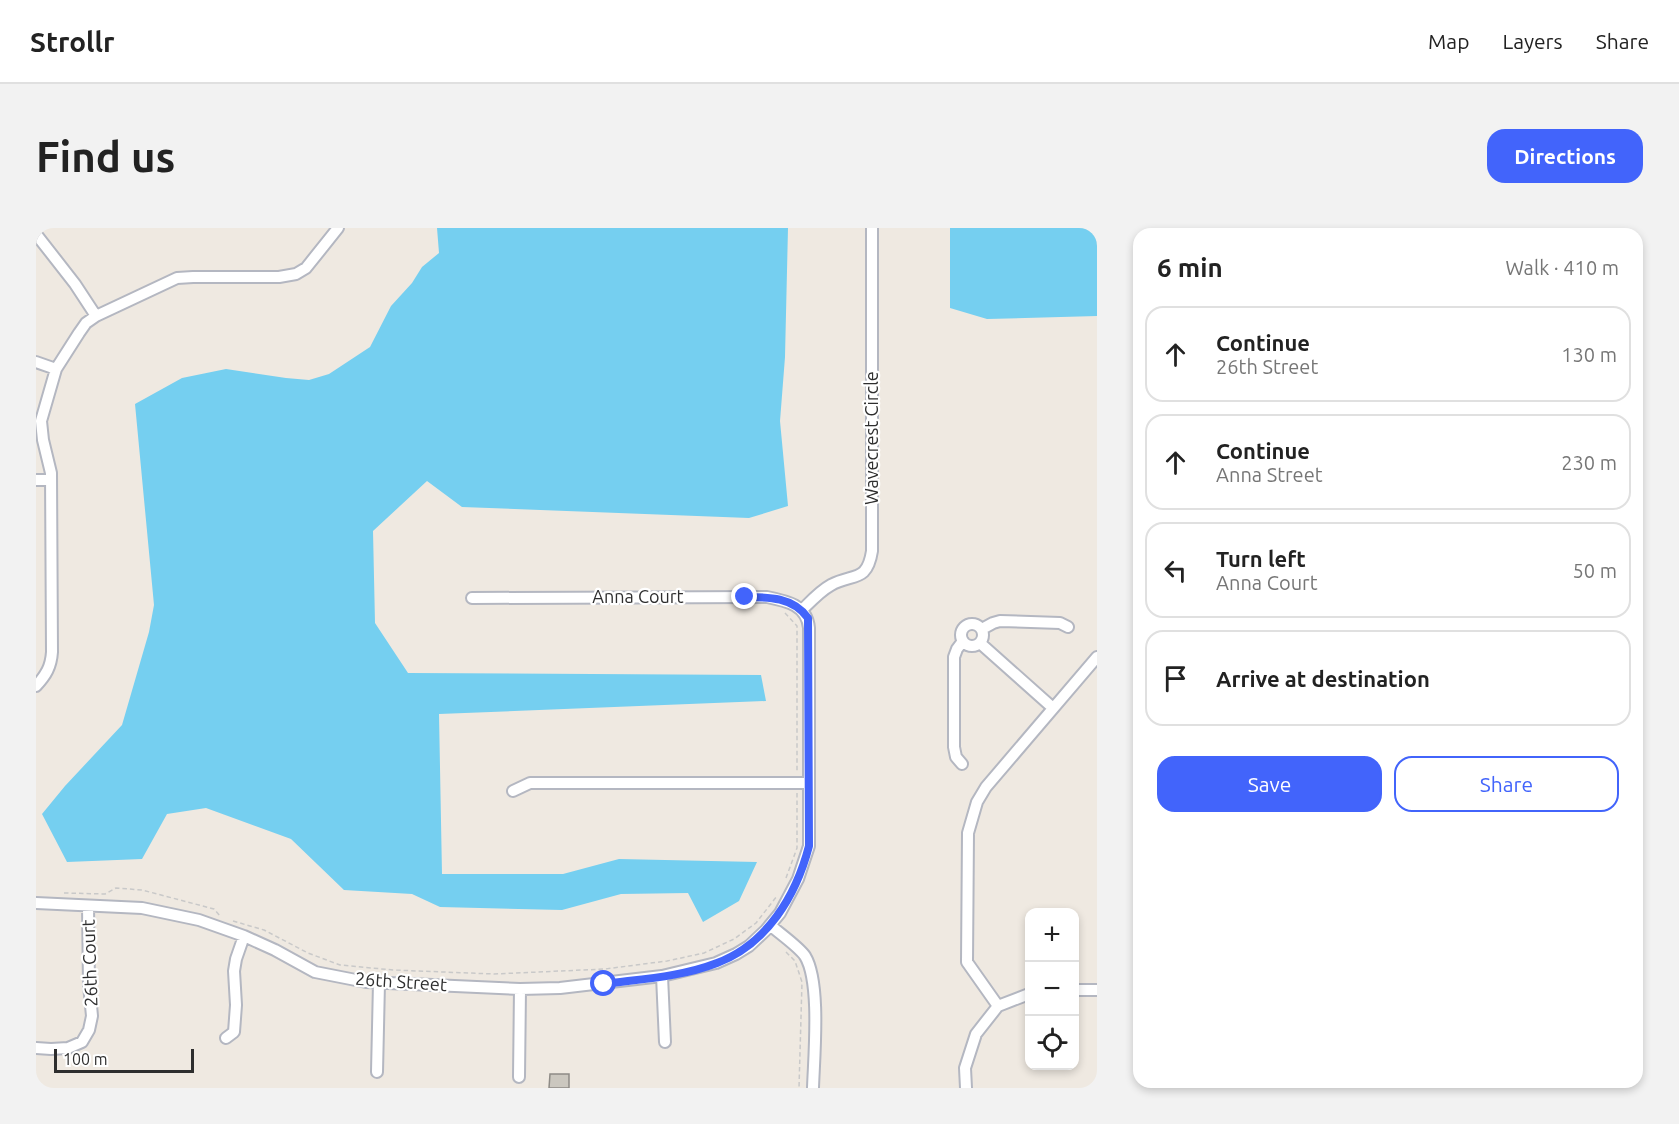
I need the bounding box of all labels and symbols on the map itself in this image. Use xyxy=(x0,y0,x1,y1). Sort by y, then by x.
street label: Wavecrest Circle xyxy=(861,371,881,505)
route end xyxy=(731,583,757,609)
street label: Anna Court xyxy=(592,586,684,606)
street label: 26th Court xyxy=(77,919,101,1007)
street label: 26th Street xyxy=(354,968,448,994)
route start xyxy=(590,970,616,996)
scale bar xyxy=(54,1046,194,1074)

